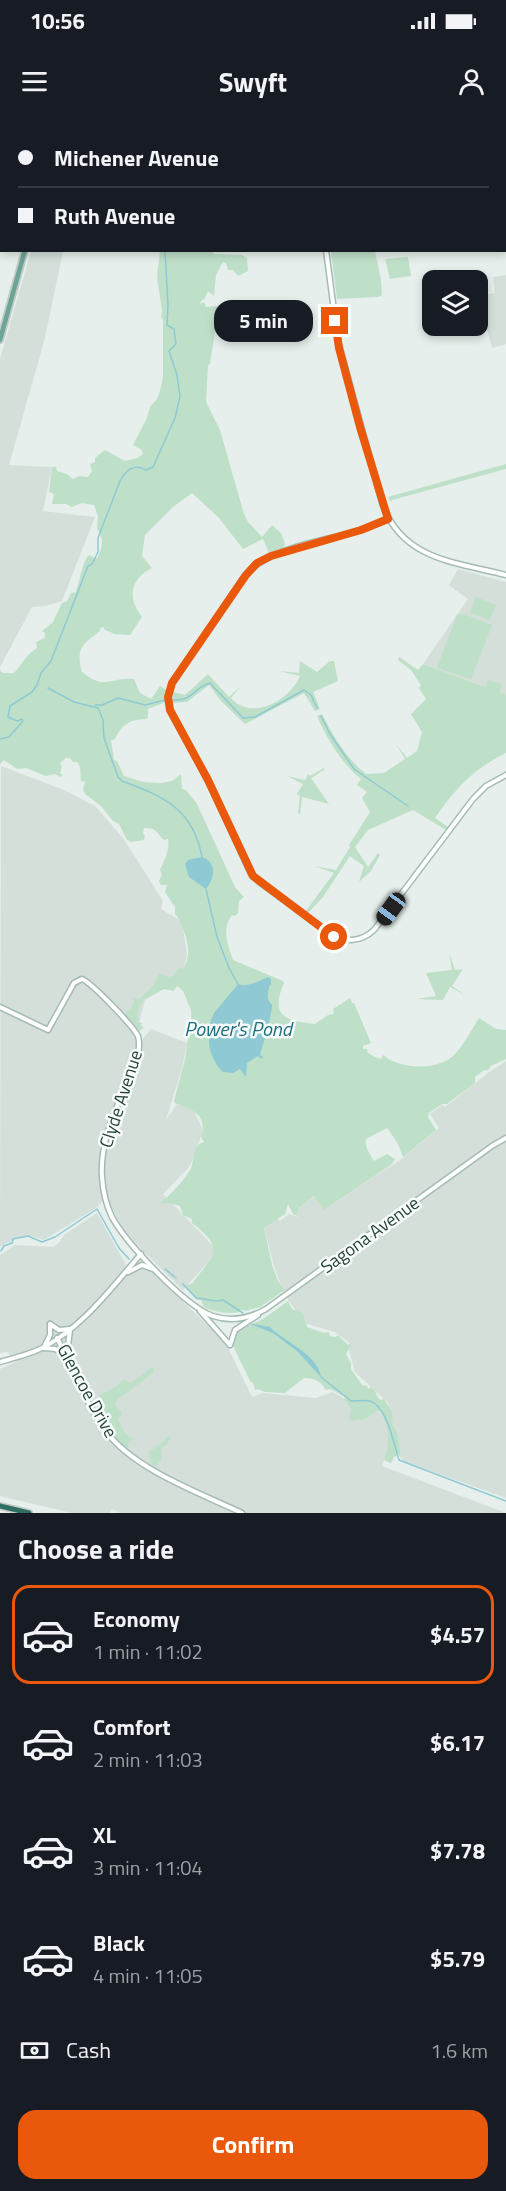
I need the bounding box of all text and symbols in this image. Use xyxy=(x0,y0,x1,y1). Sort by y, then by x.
text: 10:56 xyxy=(30,4,85,38)
text: Swyft xyxy=(219,61,287,102)
icon: menu xyxy=(18,65,51,98)
icon: person xyxy=(455,65,488,98)
text: Michener Avenue xyxy=(54,141,219,175)
text: Ruth Avenue xyxy=(54,199,175,233)
map controls xyxy=(422,270,488,336)
button: layers xyxy=(422,270,488,336)
callout: 5 min xyxy=(215,300,314,342)
text: 5 min xyxy=(239,305,288,336)
route end xyxy=(321,307,348,334)
car xyxy=(373,889,409,929)
route start xyxy=(320,923,347,950)
water label: Power's Pond xyxy=(184,1013,294,1044)
street label: Clyde Avenue xyxy=(92,1046,149,1151)
street label: Sagona Avenue xyxy=(315,1189,425,1280)
street label: Glencoe Drive xyxy=(50,1339,124,1443)
text: Choose a ride xyxy=(18,1528,174,1569)
text: Economy xyxy=(93,1602,180,1636)
icon: car xyxy=(21,1608,75,1662)
text: $4.57 xyxy=(430,1618,485,1652)
text: 1 min · 11:02 xyxy=(93,1636,203,1667)
text: Comfort xyxy=(93,1710,171,1744)
icon: car xyxy=(21,1716,75,1770)
text: $6.17 xyxy=(430,1726,485,1760)
text: 2 min · 11:03 xyxy=(93,1744,203,1775)
text: XL xyxy=(93,1818,116,1852)
icon: car xyxy=(21,1824,75,1878)
text: $7.78 xyxy=(430,1834,485,1868)
text: 3 min · 11:04 xyxy=(93,1852,203,1883)
text: Black xyxy=(93,1926,145,1960)
icon: car xyxy=(21,1932,75,1986)
text: $5.79 xyxy=(430,1942,485,1976)
text: 4 min · 11:05 xyxy=(93,1960,203,1991)
text: Cash xyxy=(66,2033,111,2067)
icon: cash xyxy=(18,2034,51,2067)
text: 1.6 km xyxy=(431,2035,488,2066)
button: Confirm xyxy=(18,2110,488,2179)

